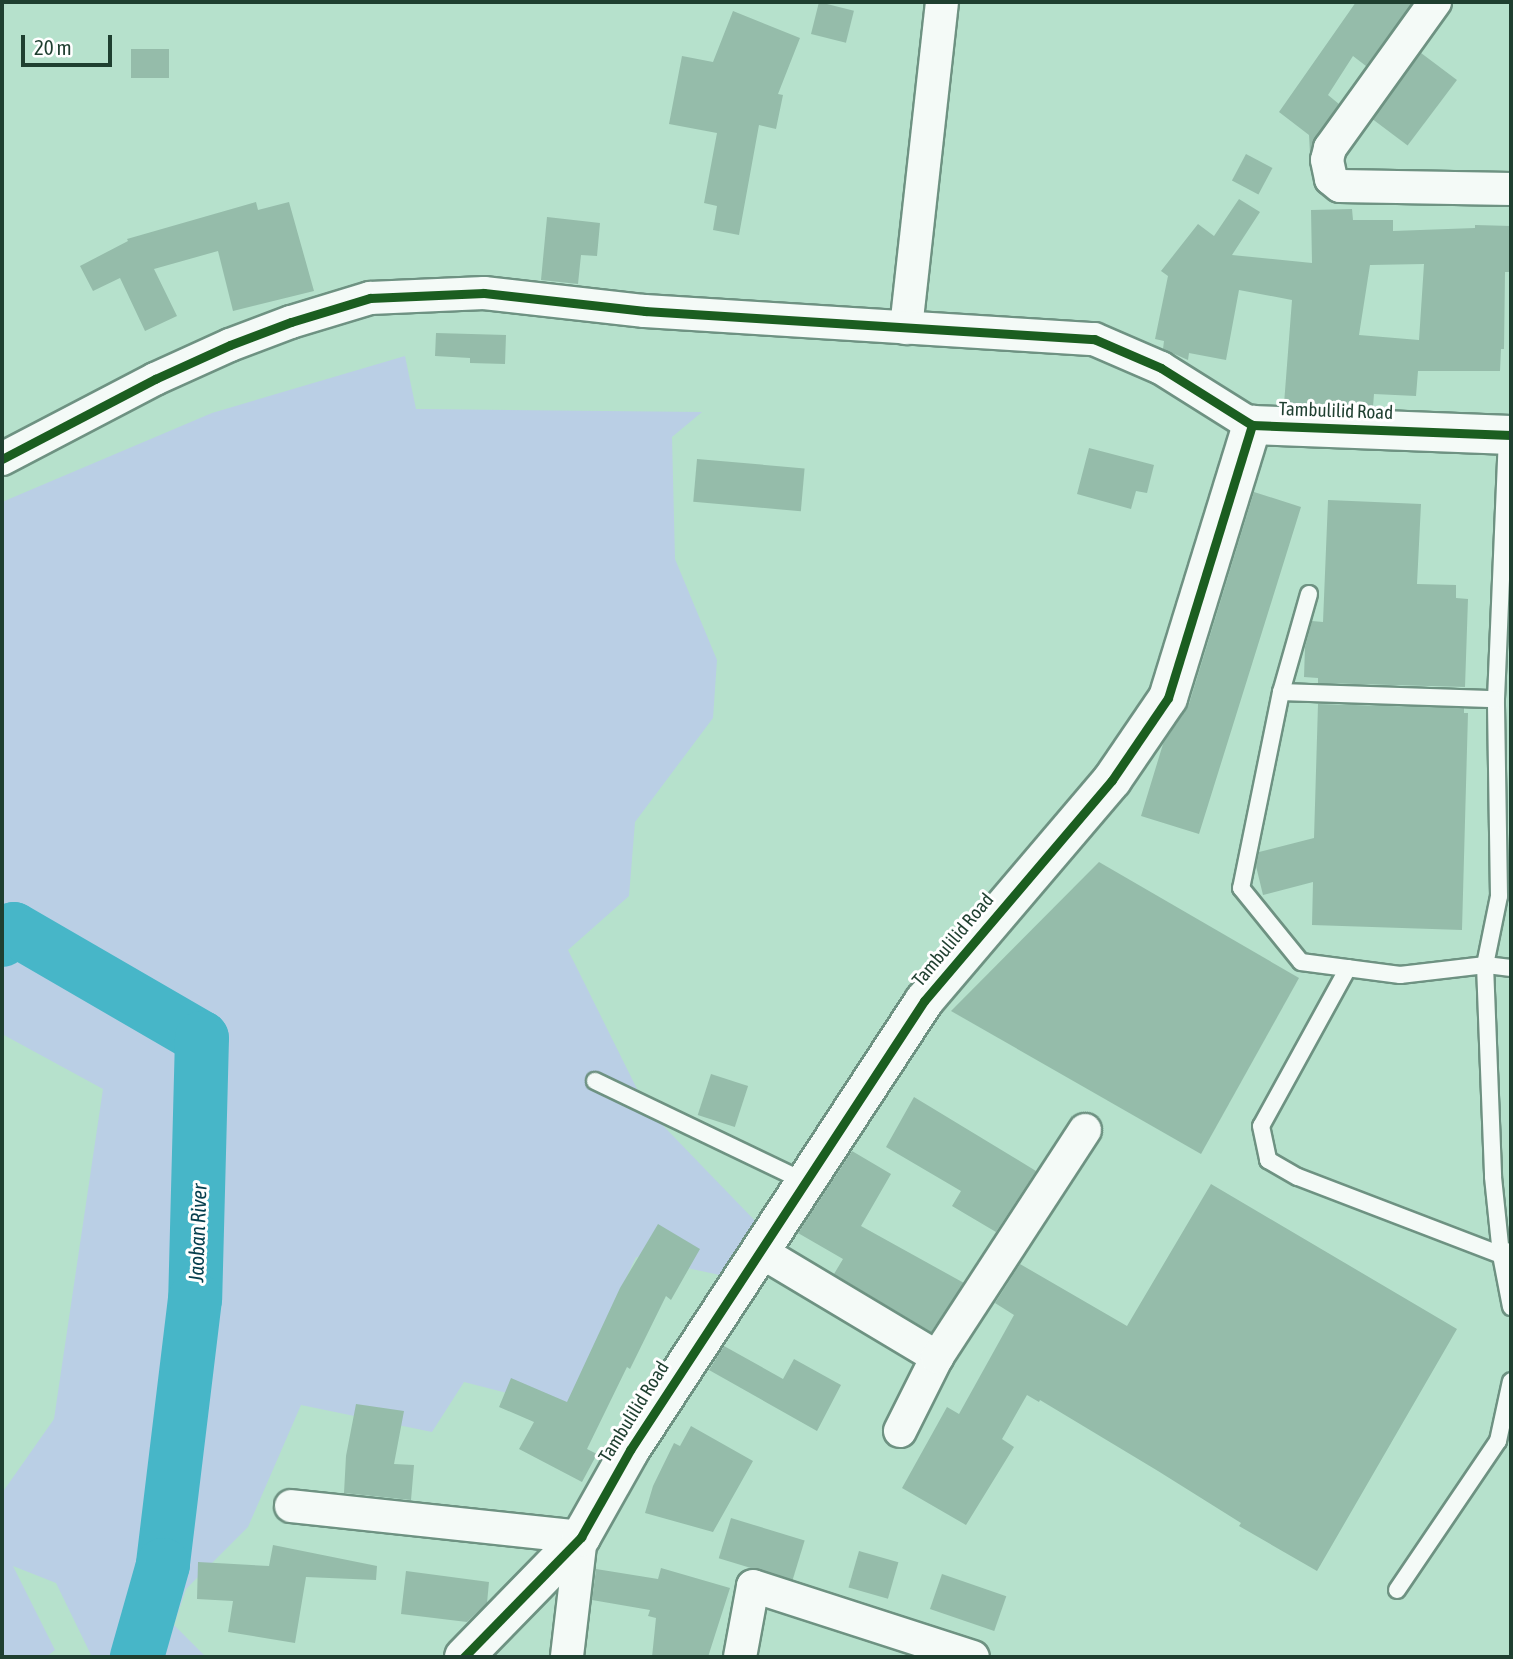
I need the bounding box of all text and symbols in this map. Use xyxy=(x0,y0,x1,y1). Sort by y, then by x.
scale bar xyxy=(24,21,116,65)
text: 20 m xyxy=(34,35,72,59)
street label: Tambulilid Road xyxy=(1278,398,1394,424)
street label: Tambulilid Road xyxy=(907,889,999,991)
water label: Jaoban River xyxy=(183,1183,211,1283)
street label: Tambulilid Road xyxy=(594,1357,674,1467)

